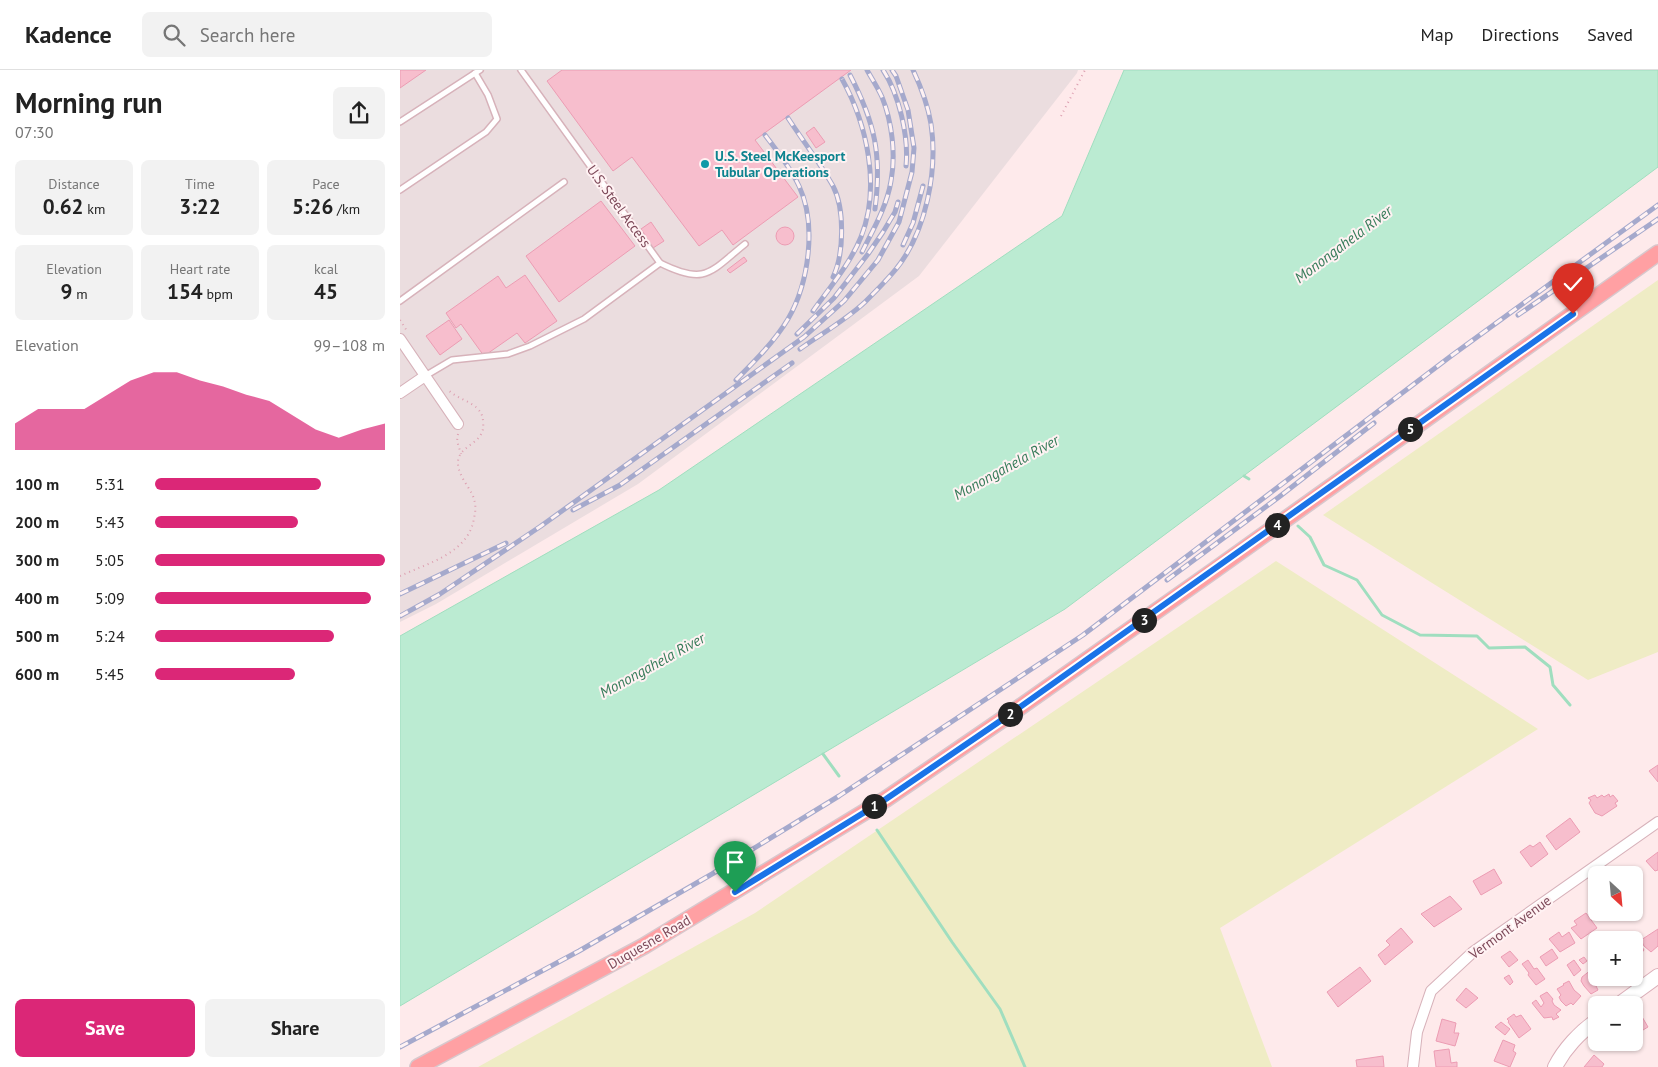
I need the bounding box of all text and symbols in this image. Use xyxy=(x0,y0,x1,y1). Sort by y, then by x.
search box xyxy=(142,12,492,57)
text: Kadence xyxy=(25,19,112,50)
icon: search xyxy=(160,21,188,49)
text: Search here xyxy=(200,23,296,47)
text: Map xyxy=(1421,23,1453,46)
text: Directions xyxy=(1481,23,1559,46)
text: Saved xyxy=(1587,23,1633,46)
text: Morning run xyxy=(15,84,163,121)
button: share xyxy=(333,87,385,139)
text: 07:30 xyxy=(15,122,53,142)
place label: U.S. Steel McKeesport Tubular Operations xyxy=(715,147,845,181)
marker: U.S. Steel McKeesport Tubular Operations xyxy=(699,158,711,170)
street label: U.S. Steel Access xyxy=(583,161,655,251)
text: Distance xyxy=(48,175,100,193)
text: Time xyxy=(185,175,215,193)
text: Pace xyxy=(312,175,340,193)
text: 0.62 xyxy=(43,193,84,220)
text: 3:22 xyxy=(179,193,221,220)
text: 5:26 xyxy=(292,193,333,220)
text: km xyxy=(84,200,105,218)
text: /km xyxy=(333,200,360,218)
water label: Monongahela River xyxy=(1290,200,1397,287)
text: Elevation xyxy=(46,260,102,278)
text: Heart rate xyxy=(170,260,230,278)
text: kcal xyxy=(314,260,338,278)
pin xyxy=(1552,263,1594,314)
icon: check xyxy=(1559,270,1587,298)
text: 9 xyxy=(60,278,72,305)
text: 154 xyxy=(167,278,203,305)
text: 45 xyxy=(314,278,338,305)
text: m xyxy=(72,285,88,303)
text: bpm xyxy=(203,285,233,303)
text: Elevation xyxy=(15,335,79,355)
text: 99–108 m xyxy=(314,335,385,355)
pin: 5 xyxy=(1398,416,1422,442)
text: 5 xyxy=(1407,420,1414,438)
water label: Monongahela River xyxy=(950,430,1063,504)
text: 100 m xyxy=(15,474,59,494)
text: 5:31 xyxy=(95,474,125,494)
text: 200 m xyxy=(15,512,59,532)
text: 5:43 xyxy=(95,512,125,532)
pin: 4 xyxy=(1264,512,1290,538)
text: 4 xyxy=(1274,516,1281,534)
text: 300 m xyxy=(15,550,59,570)
text: 5:05 xyxy=(95,550,125,570)
text: 400 m xyxy=(15,588,59,608)
text: 5:09 xyxy=(95,588,125,608)
pin: 3 xyxy=(1132,608,1156,632)
text: 3 xyxy=(1141,611,1148,629)
text: 500 m xyxy=(15,626,59,646)
text: 5:24 xyxy=(95,626,125,646)
water label: Monongahela River xyxy=(596,628,709,702)
text: 600 m xyxy=(15,664,59,684)
text: 5:45 xyxy=(95,664,125,684)
pin: 2 xyxy=(998,702,1022,726)
text: 2 xyxy=(1007,705,1014,723)
pin: 1 xyxy=(862,794,886,818)
text: 1 xyxy=(871,797,878,815)
pin xyxy=(714,841,756,892)
icon: arrive xyxy=(721,848,749,876)
north arrow xyxy=(1588,866,1642,921)
map controls xyxy=(1588,866,1643,1051)
street label: Vermont Avenue xyxy=(1465,891,1555,963)
street label: Duquesne Road xyxy=(604,911,694,973)
button: + xyxy=(1588,931,1643,986)
button: − xyxy=(1588,996,1643,1051)
button: Save xyxy=(15,999,195,1057)
button: Share xyxy=(205,999,385,1057)

